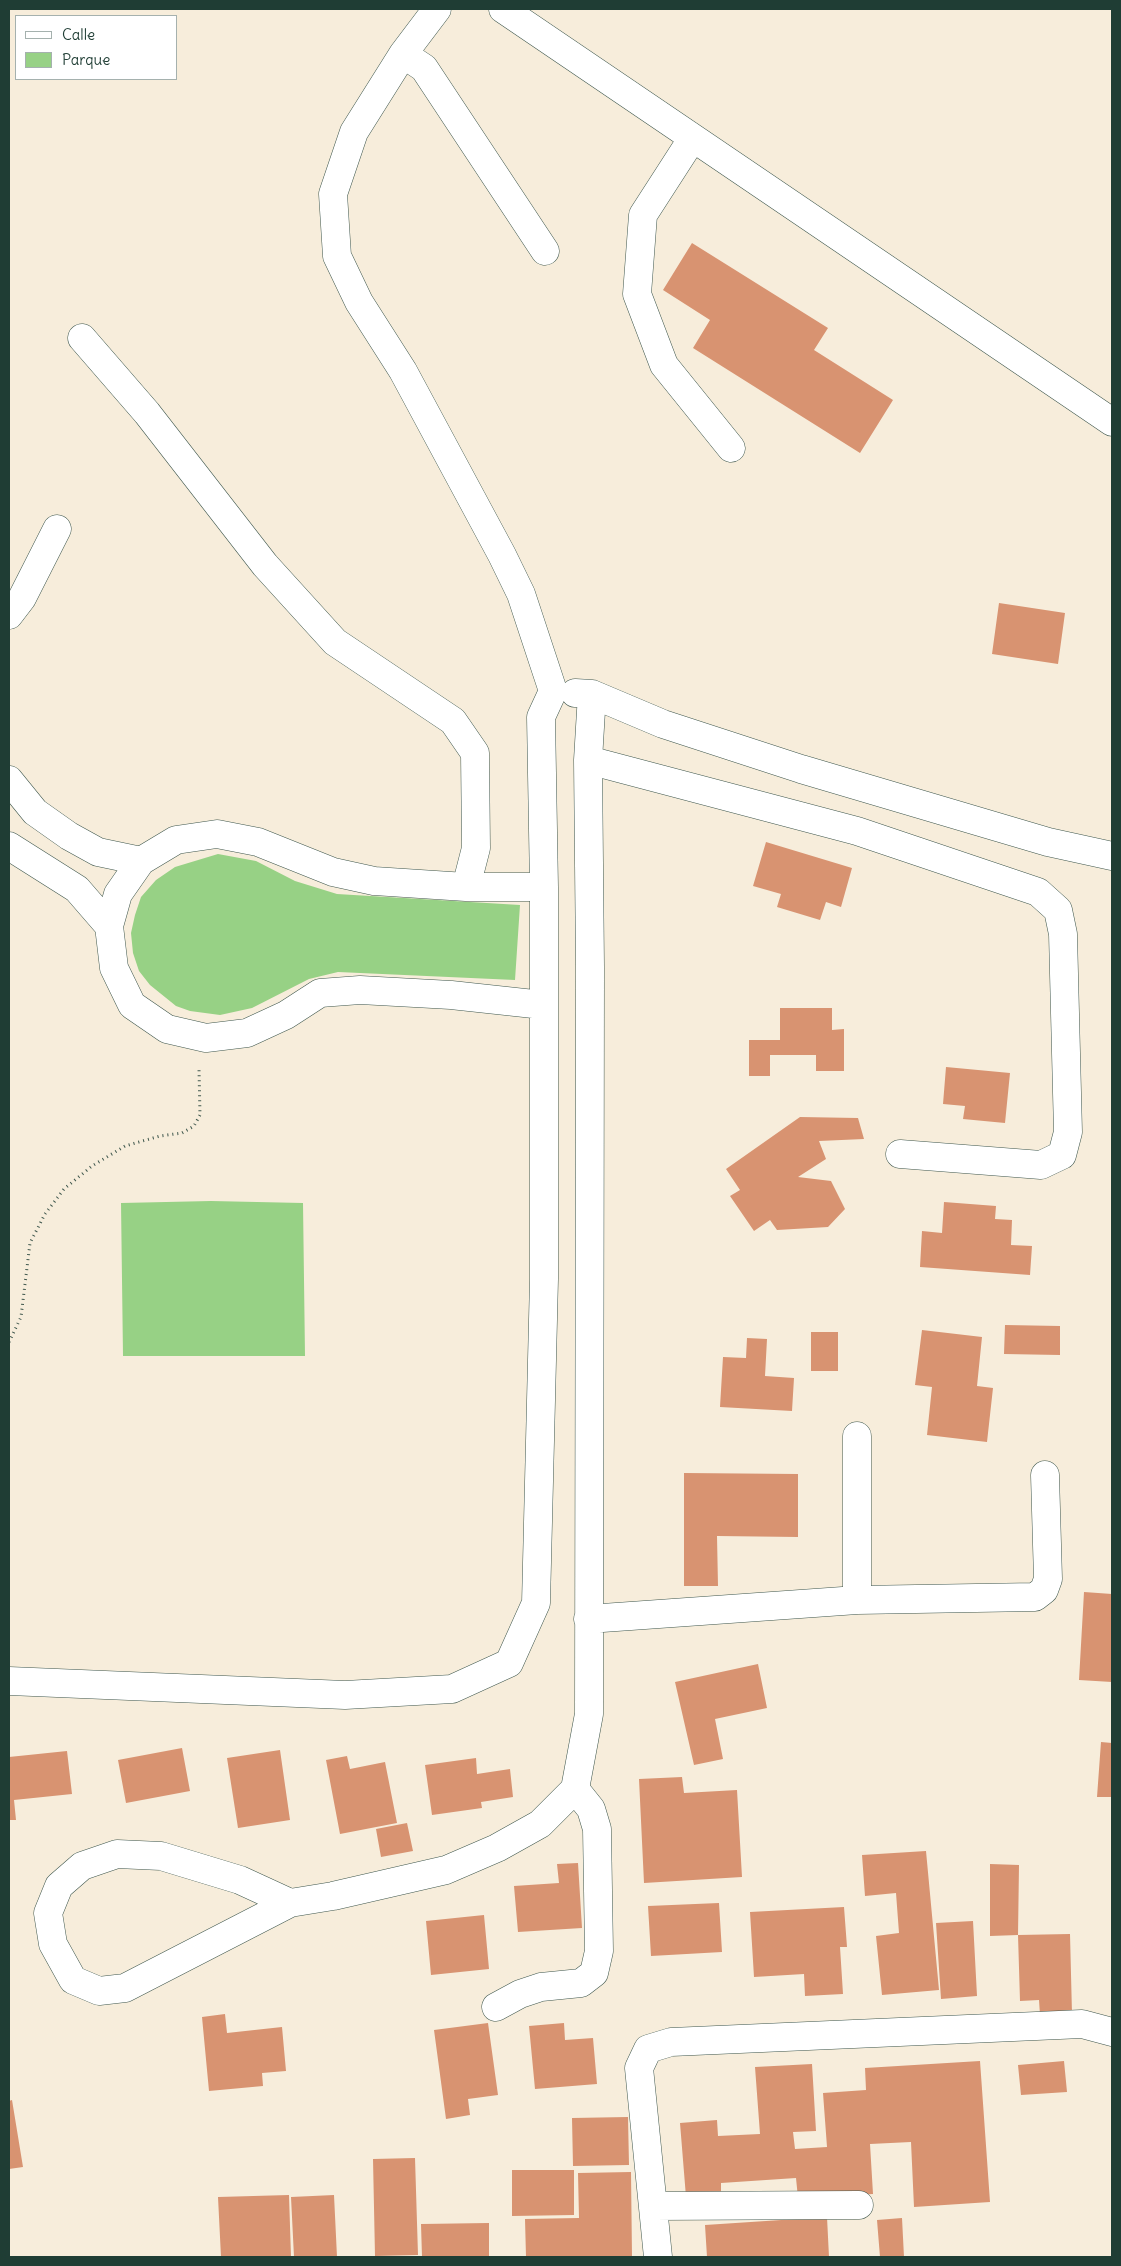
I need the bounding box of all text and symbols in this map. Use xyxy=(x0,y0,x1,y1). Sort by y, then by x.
legend xyxy=(15,15,178,80)
text: Calle xyxy=(62,25,95,44)
text: Parque xyxy=(62,50,110,69)

